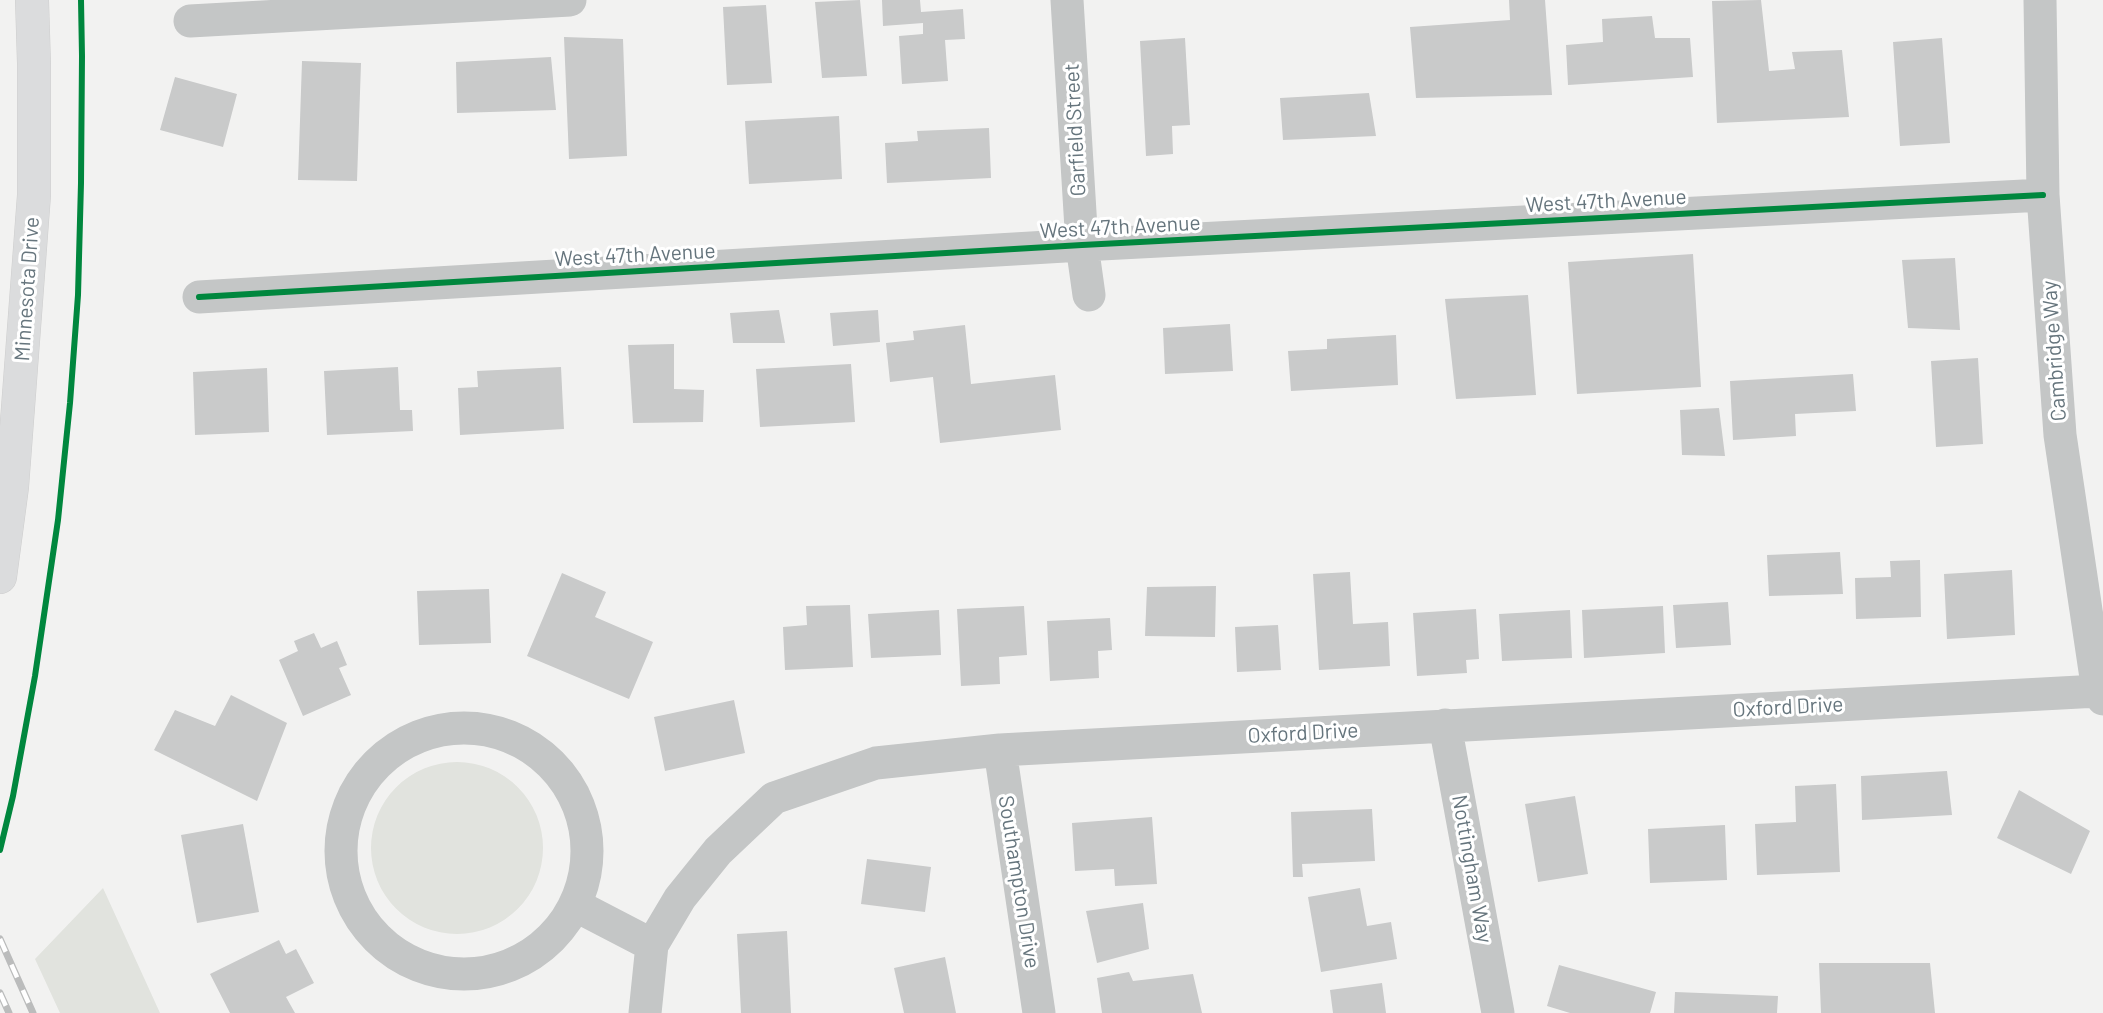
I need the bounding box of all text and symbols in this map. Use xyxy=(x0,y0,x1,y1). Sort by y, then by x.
street label: Garfield Street xyxy=(1059,63,1091,197)
street label: West 47th Avenue xyxy=(1525,184,1687,218)
street label: West 47th Avenue xyxy=(1039,210,1201,244)
street label: Minnesota Drive xyxy=(9,216,45,362)
street label: West 47th Avenue xyxy=(554,238,716,272)
street label: Cambridge Way xyxy=(2037,280,2071,422)
street label: Oxford Drive xyxy=(1732,692,1844,722)
street label: Oxford Drive xyxy=(1247,718,1359,748)
street label: Nottingham Way xyxy=(1447,793,1497,945)
street label: Southampton Drive xyxy=(993,794,1045,970)

